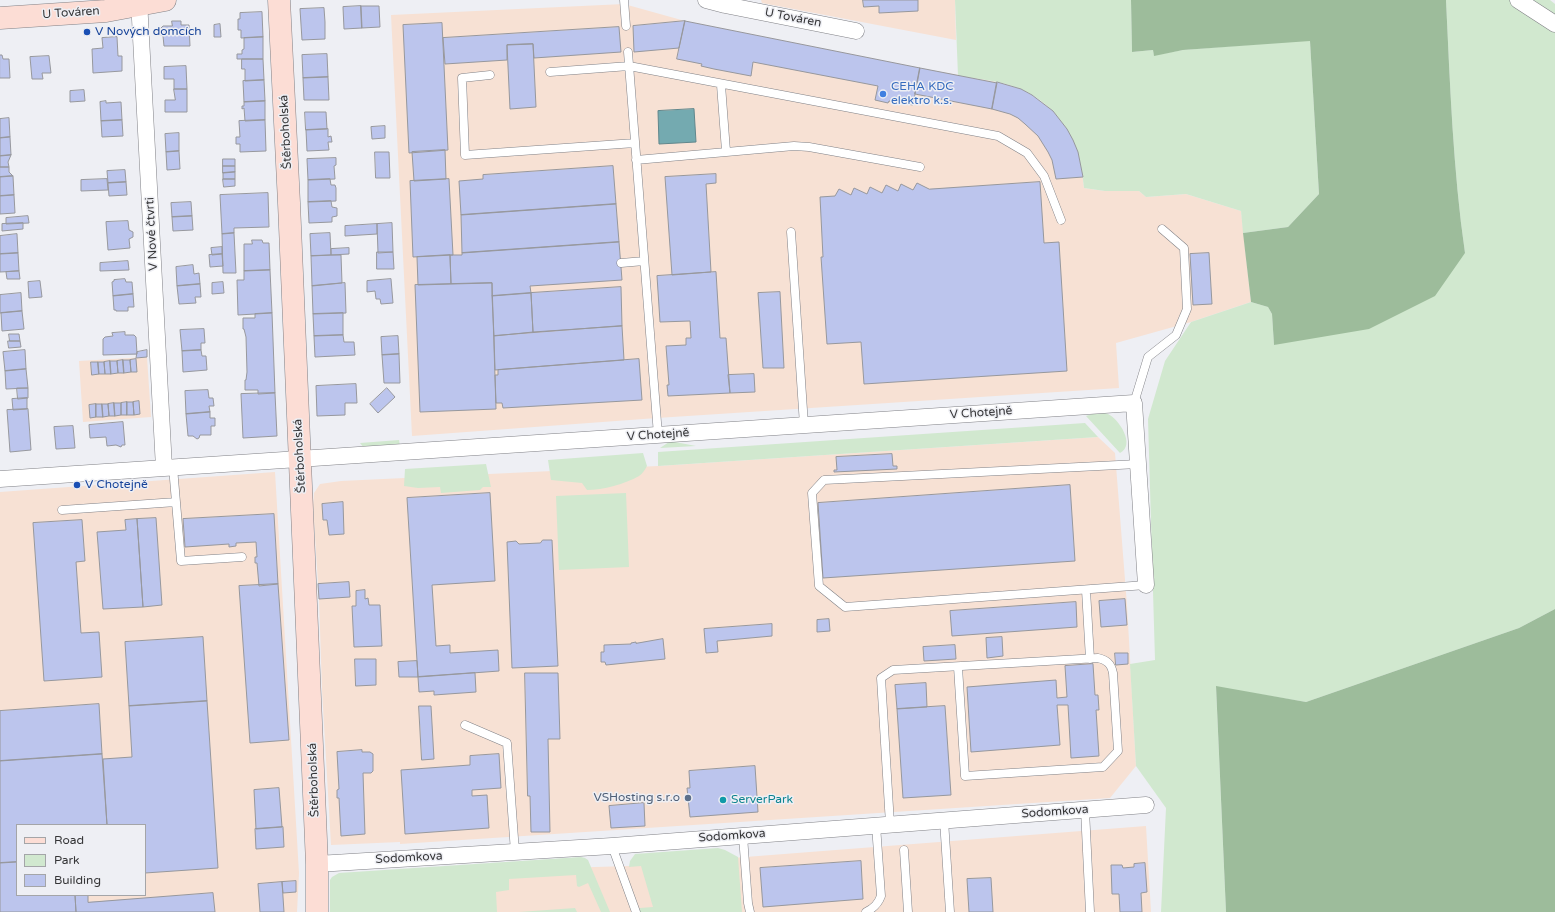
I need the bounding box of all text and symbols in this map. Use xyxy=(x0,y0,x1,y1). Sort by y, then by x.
street label: U Továren xyxy=(42,4,100,22)
street label: U Továren xyxy=(763,5,823,31)
place label: V Nových domcích xyxy=(95,25,202,39)
marker: V Nových domcích xyxy=(82,27,92,37)
place label: CEHA KDC elektro k.s. xyxy=(891,80,954,108)
marker: CEHA KDC elektro k.s. xyxy=(878,89,888,99)
street label: Štěrboholská xyxy=(277,94,295,170)
street label: V Nové čtvrti xyxy=(143,197,161,271)
street label: V Chotejně xyxy=(949,404,1013,422)
street label: Štěrboholská xyxy=(291,418,309,494)
street label: V Chotejně xyxy=(626,426,690,444)
place label: V Chotejně xyxy=(85,478,148,492)
marker: V Chotejně xyxy=(72,480,82,490)
street label: Štěrboholská xyxy=(306,743,322,817)
place label: VSHosting s.r.o xyxy=(593,791,680,805)
marker: VSHosting s.r.o xyxy=(683,793,693,803)
place label: ServerPark xyxy=(731,793,793,807)
marker: ServerPark xyxy=(718,795,728,805)
street label: Sodomkova xyxy=(1021,802,1089,822)
legend xyxy=(16,824,146,896)
street label: Sodomkova xyxy=(698,826,766,846)
text: Road xyxy=(54,833,84,847)
street label: Sodomkova xyxy=(375,849,443,867)
text: Park xyxy=(54,853,80,867)
text: Building xyxy=(54,873,101,887)

